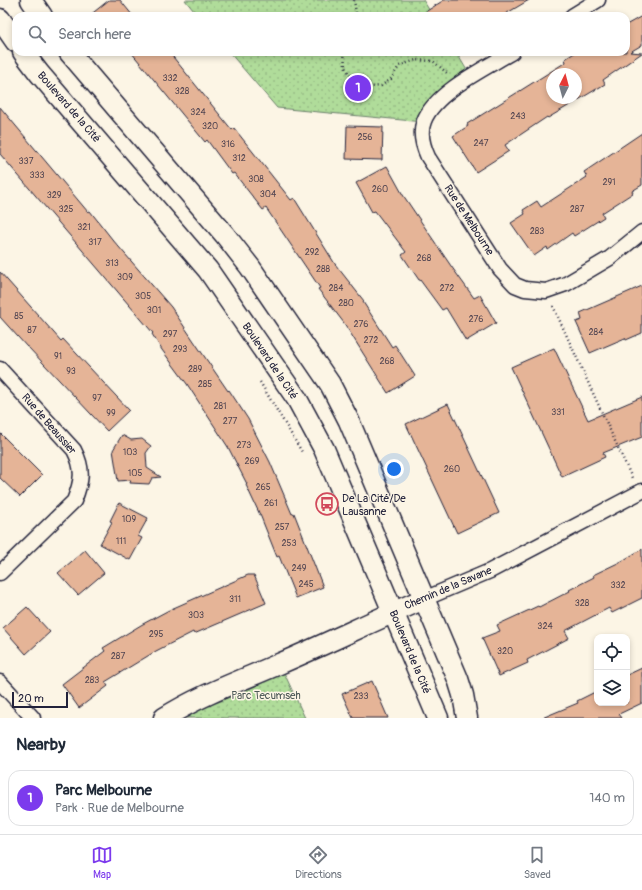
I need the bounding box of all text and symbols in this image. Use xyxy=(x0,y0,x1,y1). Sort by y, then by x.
search box xyxy=(12,12,630,56)
icon: search xyxy=(26,23,48,45)
text: Search here xyxy=(58,25,131,44)
north arrow xyxy=(546,68,582,104)
street label: Boulevard de la Cité xyxy=(35,69,103,145)
house number: 332 xyxy=(162,73,178,84)
pin: 1 xyxy=(345,73,371,103)
house number: 328 xyxy=(175,86,190,97)
house number: 324 xyxy=(190,107,206,118)
house number: 243 xyxy=(510,111,526,122)
house number: 320 xyxy=(202,121,218,132)
house number: 256 xyxy=(357,132,373,143)
house number: 247 xyxy=(473,138,489,149)
house number: 316 xyxy=(221,139,235,150)
house number: 312 xyxy=(232,153,246,164)
house number: 337 xyxy=(19,156,34,167)
house number: 333 xyxy=(29,170,45,181)
house number: 308 xyxy=(248,174,264,185)
house number: 291 xyxy=(602,177,616,188)
street label: Rue de Melbourne xyxy=(441,182,497,258)
house number: 260 xyxy=(372,184,388,195)
house number: 304 xyxy=(260,189,277,200)
house number: 329 xyxy=(47,190,62,201)
house number: 325 xyxy=(59,204,74,215)
house number: 287 xyxy=(570,204,584,215)
house number: 321 xyxy=(77,222,91,233)
house number: 283 xyxy=(530,226,544,237)
house number: 317 xyxy=(88,237,102,248)
house number: 292 xyxy=(305,247,319,258)
house number: 268 xyxy=(417,253,432,264)
house number: 313 xyxy=(105,258,119,269)
house number: 288 xyxy=(316,264,331,275)
house number: 309 xyxy=(117,272,133,283)
house number: 284 xyxy=(329,283,344,294)
house number: 272 xyxy=(440,283,454,294)
house number: 305 xyxy=(135,291,151,302)
house number: 280 xyxy=(338,298,354,309)
house number: 301 xyxy=(147,305,161,316)
house number: 85 xyxy=(14,311,24,322)
house number: 276 xyxy=(468,314,484,325)
house number: 276 xyxy=(353,319,369,330)
street label: Boulevard de la Cité xyxy=(240,320,301,402)
house number: 87 xyxy=(27,325,37,336)
house number: 284 xyxy=(589,327,604,338)
house number: 297 xyxy=(163,329,177,340)
house number: 272 xyxy=(364,335,378,346)
house number: 293 xyxy=(173,344,187,355)
house number: 91 xyxy=(54,351,62,362)
house number: 268 xyxy=(380,356,395,367)
house number: 289 xyxy=(188,364,202,375)
house number: 93 xyxy=(66,366,76,377)
house number: 285 xyxy=(198,379,212,390)
street label: Rue de Beaussier xyxy=(19,391,79,457)
house number: 97 xyxy=(92,393,102,404)
house number: 281 xyxy=(213,401,227,412)
house number: 331 xyxy=(551,407,565,418)
house number: 99 xyxy=(106,408,116,419)
house number: 277 xyxy=(223,416,238,427)
house number: 273 xyxy=(237,440,251,451)
house number: 103 xyxy=(123,447,137,458)
house number: 269 xyxy=(245,456,260,467)
your location xyxy=(384,459,404,479)
house number: 260 xyxy=(444,464,460,475)
house number: 105 xyxy=(128,468,142,479)
house number: 265 xyxy=(255,482,271,493)
bus stop icon: De La Cité/De Lausanne xyxy=(314,491,340,517)
place label: De La Cité/De Lausanne xyxy=(342,492,406,518)
house number: 261 xyxy=(264,498,278,509)
house number: 109 xyxy=(122,514,137,525)
house number: 257 xyxy=(275,522,290,533)
house number: 111 xyxy=(116,536,126,547)
house number: 253 xyxy=(282,538,296,549)
house number: 249 xyxy=(292,563,307,574)
street label: Chemin de la Savane xyxy=(402,563,494,612)
house number: 245 xyxy=(298,579,314,590)
house number: 332 xyxy=(610,580,626,591)
house number: 311 xyxy=(229,594,241,605)
house number: 328 xyxy=(575,598,590,609)
street label: Boulevard de la Cité xyxy=(386,608,434,696)
house number: 303 xyxy=(188,610,204,621)
house number: 324 xyxy=(537,621,553,632)
house number: 295 xyxy=(149,629,163,640)
map controls xyxy=(594,634,630,706)
button: locate xyxy=(594,634,630,670)
house number: 320 xyxy=(497,646,513,657)
house number: 287 xyxy=(111,651,125,662)
button: layers xyxy=(594,670,630,706)
house number: 283 xyxy=(85,675,99,686)
park label: Parc Tecumseh xyxy=(231,689,301,702)
scale bar xyxy=(12,690,68,709)
house number: 233 xyxy=(354,691,368,702)
text: 20 m xyxy=(18,692,44,705)
text: Nearby xyxy=(16,734,65,755)
text: Parc Melbourne xyxy=(55,781,152,800)
text: 1 xyxy=(27,790,33,806)
text: 140 m xyxy=(589,790,625,806)
text: Park · Rue de Melbourne xyxy=(55,800,184,816)
tab: Map xyxy=(91,844,113,881)
tab: Directions xyxy=(295,844,342,881)
tab: Saved xyxy=(524,844,551,881)

